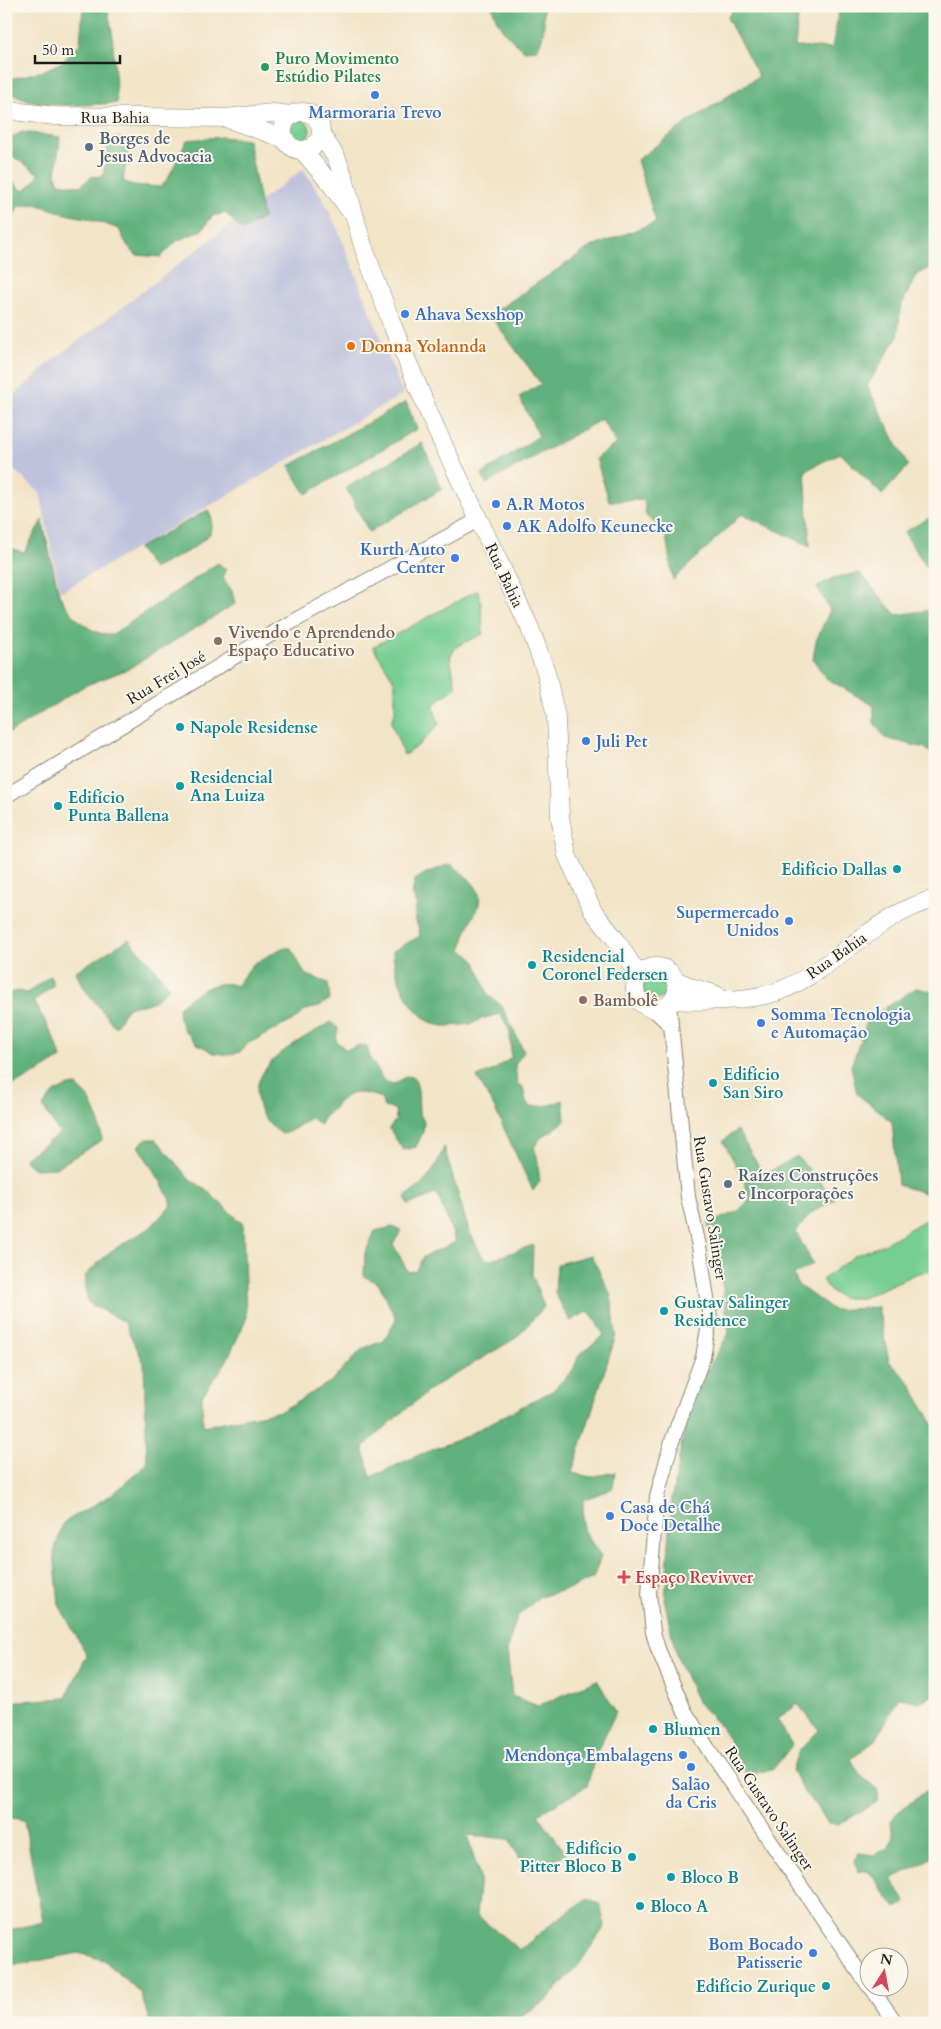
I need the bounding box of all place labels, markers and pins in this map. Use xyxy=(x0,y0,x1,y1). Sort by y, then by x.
place label: Puro Movimento Estúdio Pilates xyxy=(275,48,399,88)
marker: Puro Movimento Estúdio Pilates xyxy=(259,61,271,73)
marker: Marmoraria Trevo xyxy=(369,89,381,101)
place label: Marmoraria Trevo xyxy=(308,102,442,124)
place label: Borges de Jesus Advocacia xyxy=(97,128,212,168)
marker: Borges de Jesus Advocacia xyxy=(83,141,95,153)
place label: Ahava Sexshop xyxy=(415,304,524,326)
marker: Ahava Sexshop xyxy=(399,308,411,320)
place label: Donna Yolannda xyxy=(361,336,487,358)
marker: Donna Yolannda xyxy=(345,340,357,352)
place label: A.R Motos xyxy=(506,494,585,516)
marker: A.R Motos xyxy=(490,498,502,510)
place label: AK Adolfo Keunecke xyxy=(517,516,673,538)
marker: AK Adolfo Keunecke xyxy=(501,520,513,532)
place label: Kurth Auto Center xyxy=(360,539,446,579)
marker: Kurth Auto Center xyxy=(449,552,461,564)
place label: Vivendo e Aprendendo Espaço Educativo xyxy=(228,622,395,662)
marker: Vivendo e Aprendendo Espaço Educativo xyxy=(212,635,224,647)
place label: Napole Residense xyxy=(190,717,318,739)
marker: Napole Residense xyxy=(174,721,186,733)
place label: Juli Pet xyxy=(594,731,648,753)
marker: Juli Pet xyxy=(580,735,592,747)
place label: Residencial Ana Luiza xyxy=(190,767,273,807)
marker: Residencial Ana Luiza xyxy=(174,780,186,792)
place label: Edifício Punta Ballena xyxy=(68,787,169,827)
marker: Edifício Punta Ballena xyxy=(52,800,64,812)
place label: Edifício Dallas xyxy=(781,859,887,881)
marker: Edifício Dallas xyxy=(891,863,903,875)
place label: Supermercado Unidos xyxy=(677,902,779,942)
marker: Supermercado Unidos xyxy=(783,915,795,927)
place label: Residencial Coronel Federsen xyxy=(542,946,669,986)
marker: Residencial Coronel Federsen xyxy=(526,959,538,971)
place label: Bambolê xyxy=(593,990,658,1012)
marker: Bambolê xyxy=(577,994,589,1006)
place label: Somma Tecnologia e Automação xyxy=(771,1004,911,1044)
marker: Somma Tecnologia e Automação xyxy=(755,1017,767,1029)
place label: Edifício San Siro xyxy=(723,1064,783,1104)
marker: Edifício San Siro xyxy=(707,1077,719,1089)
place label: Raízes Construções e Incorporações xyxy=(738,1165,878,1205)
marker: Raízes Construções e Incorporações xyxy=(722,1178,734,1190)
place label: Gustav Salinger Residence xyxy=(674,1292,789,1332)
marker: Gustav Salinger Residence xyxy=(658,1305,670,1317)
place label: Casa de Chá Doce Detalhe xyxy=(620,1497,721,1537)
marker: Casa de Chá Doce Detalhe xyxy=(604,1510,616,1522)
place label: Espaço Revivver xyxy=(635,1567,754,1589)
marker: Espaço Revivver xyxy=(617,1570,631,1584)
place label: Blumen xyxy=(663,1719,721,1741)
marker: Blumen xyxy=(647,1723,659,1735)
place label: Mendonça Embalagens xyxy=(505,1745,673,1767)
marker: Mendonça Embalagens xyxy=(677,1749,689,1761)
marker: Salão da Cris xyxy=(685,1761,697,1773)
place label: Salão da Cris xyxy=(665,1774,717,1814)
place label: Edifício Pitter Bloco B xyxy=(520,1838,622,1878)
marker: Edifício Pitter Bloco B xyxy=(626,1851,638,1863)
place label: Bloco B xyxy=(681,1867,739,1889)
marker: Bloco B xyxy=(665,1871,677,1883)
place label: Bloco A xyxy=(650,1896,708,1918)
marker: Bloco A xyxy=(634,1900,646,1912)
place label: Bom Bocado Patisserie xyxy=(708,1934,803,1974)
marker: Bom Bocado Patisserie xyxy=(807,1947,819,1959)
place label: Edifício Zurique xyxy=(696,1976,816,1998)
marker: Edifício Zurique xyxy=(820,1980,832,1992)

